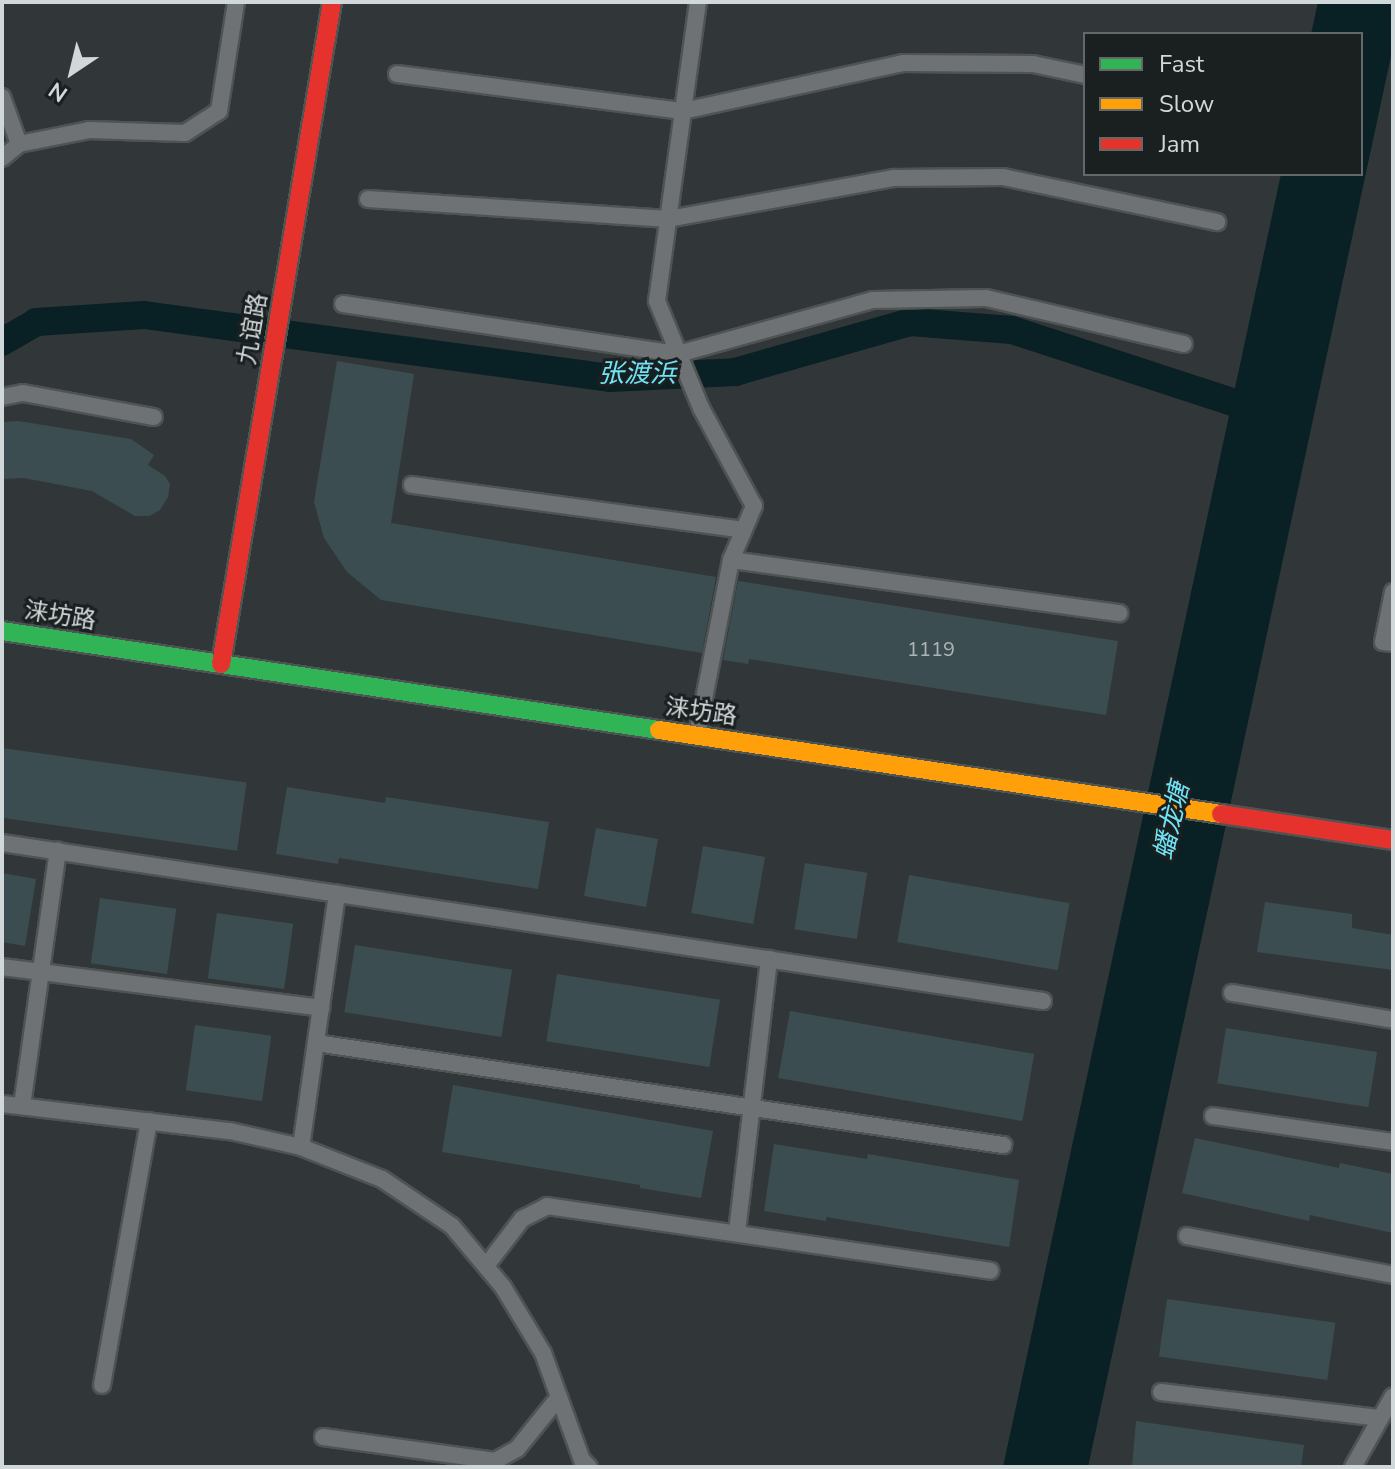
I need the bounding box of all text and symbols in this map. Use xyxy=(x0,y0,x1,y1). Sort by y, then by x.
north arrow xyxy=(32,32,112,112)
legend xyxy=(1083,32,1363,176)
text: Fast xyxy=(1159,48,1204,80)
text: N xyxy=(43,75,74,109)
text: Slow xyxy=(1159,88,1214,120)
text: Jam xyxy=(1159,128,1200,160)
street label: 九谊路 xyxy=(233,291,273,367)
water label: 张渡浜 xyxy=(598,358,676,390)
street label: 涞坊路 xyxy=(22,596,98,636)
house number: 1119 xyxy=(907,637,955,661)
street label: 涞坊路 xyxy=(663,693,739,731)
water label: 蟠龙塘 xyxy=(1148,779,1196,863)

